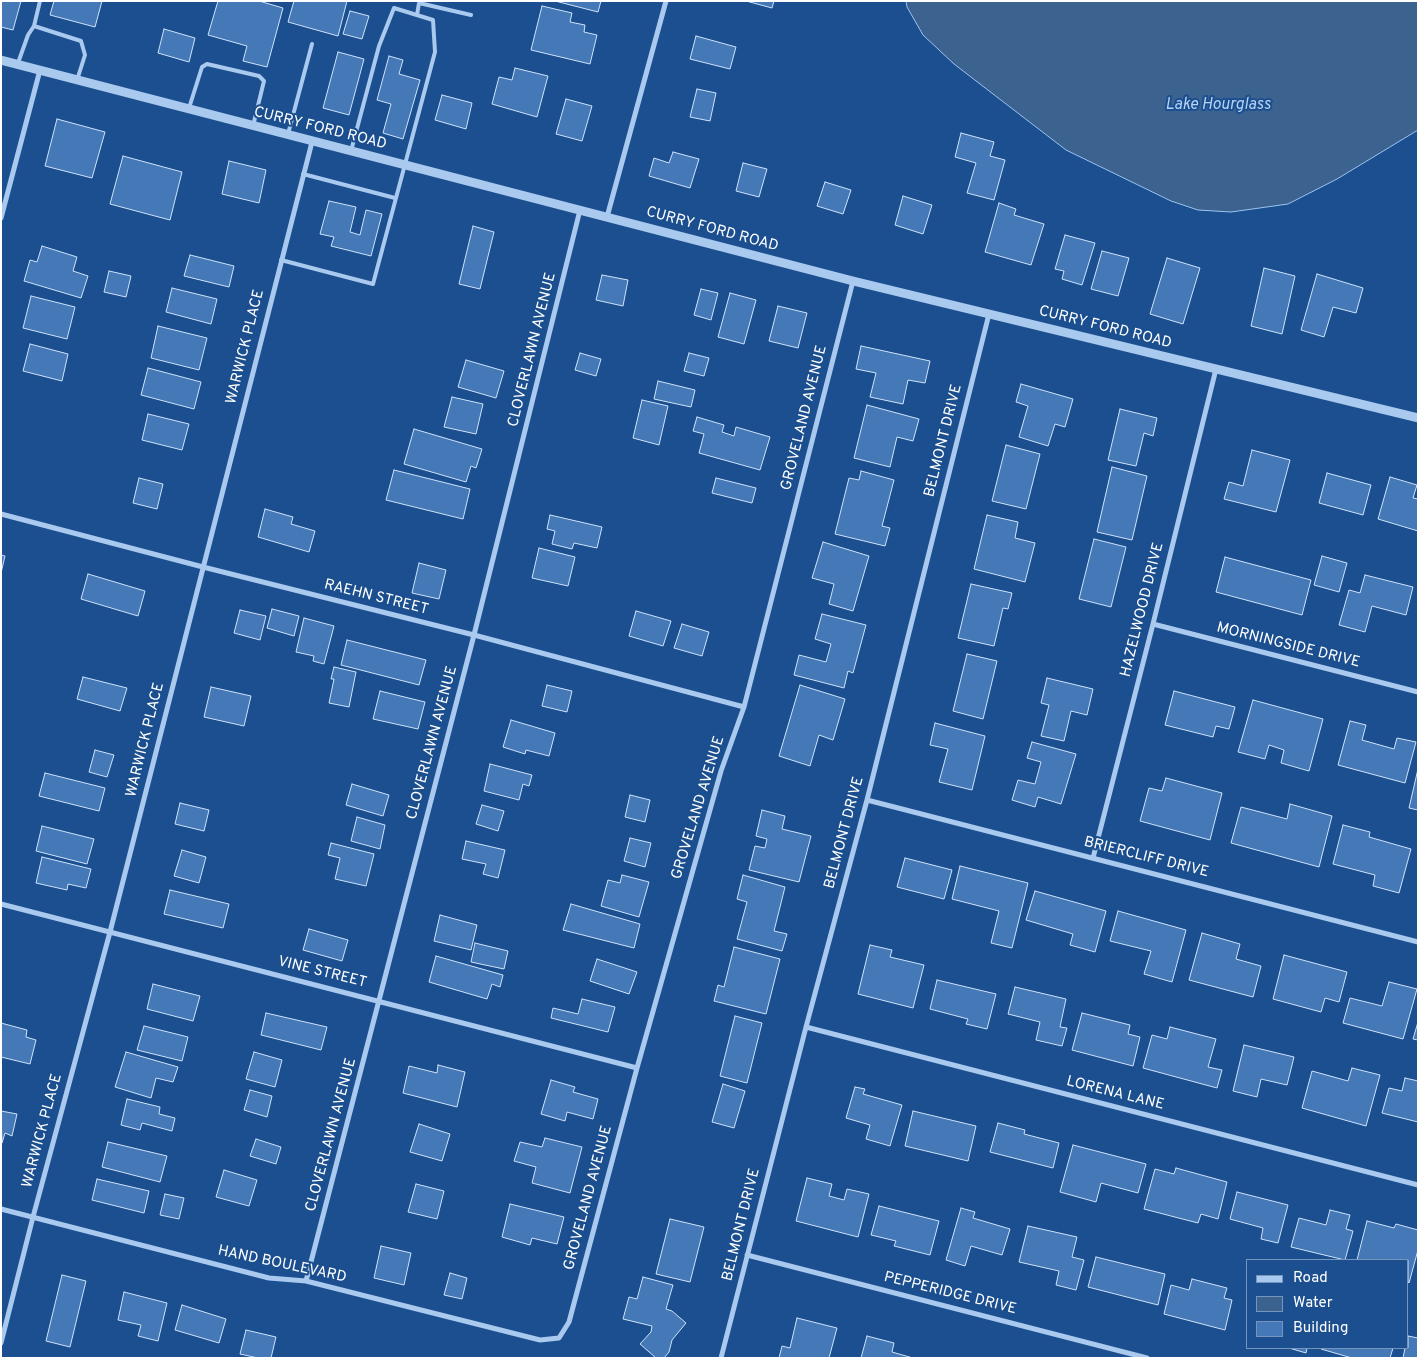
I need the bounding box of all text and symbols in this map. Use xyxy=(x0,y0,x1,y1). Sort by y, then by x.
water label: Lake Hourglass xyxy=(1165,96,1271,116)
street label: CURRY FORD ROAD xyxy=(252,104,388,154)
street label: CURRY FORD ROAD xyxy=(644,204,780,256)
street label: CLOVERLAWN AVENUE xyxy=(505,271,561,429)
street label: WARWICK PLACE xyxy=(223,288,269,406)
street label: CURRY FORD ROAD xyxy=(1037,303,1173,353)
street label: GROVELAND AVENUE xyxy=(778,344,832,492)
street label: BELMONT DRIVE xyxy=(921,383,967,499)
street label: HAZELWOOD DRIVE xyxy=(1118,541,1168,679)
street label: RAEHN STREET xyxy=(322,576,430,620)
street label: MORNINGSIDE DRIVE xyxy=(1214,619,1362,673)
street label: CLOVERLAWN AVENUE xyxy=(404,664,462,822)
street label: WARWICK PLACE xyxy=(123,681,169,799)
street label: GROVELAND AVENUE xyxy=(669,734,729,882)
street label: BELMONT DRIVE xyxy=(821,775,869,891)
street label: BRIERCLIFF DRIVE xyxy=(1082,834,1210,882)
street label: VINE STREET xyxy=(276,953,368,993)
street label: CLOVERLAWN AVENUE xyxy=(303,1056,361,1214)
street label: WARWICK PLACE xyxy=(19,1072,67,1190)
street label: LORENA LANE xyxy=(1064,1073,1166,1115)
street label: GROVELAND AVENUE xyxy=(561,1124,617,1272)
street label: BELMONT DRIVE xyxy=(719,1167,765,1283)
street label: HAND BOULEVARD xyxy=(216,1243,348,1287)
legend xyxy=(1246,1259,1409,1349)
street label: PEPPERIDGE DRIVE xyxy=(882,1269,1018,1319)
text: Road xyxy=(1293,1269,1328,1288)
text: Water xyxy=(1293,1294,1332,1313)
text: Building xyxy=(1293,1319,1348,1338)

